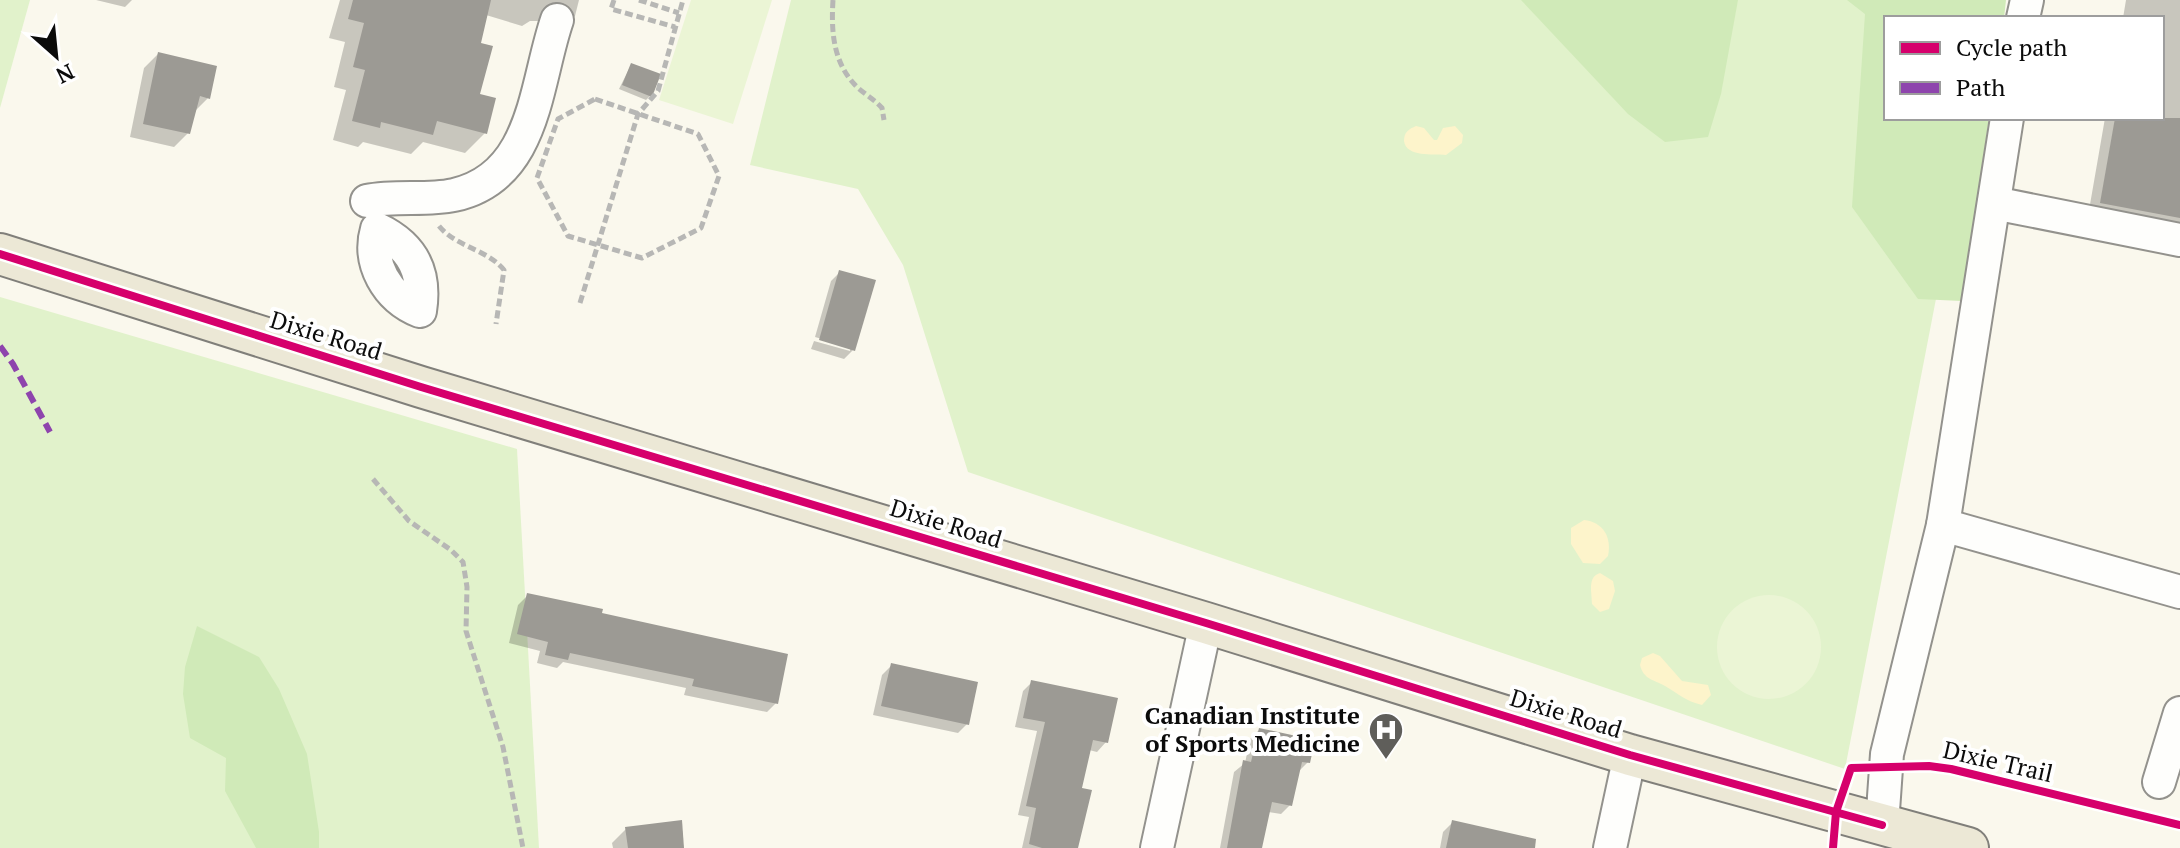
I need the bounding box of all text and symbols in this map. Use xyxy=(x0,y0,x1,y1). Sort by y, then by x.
north arrow xyxy=(16,16,96,96)
legend xyxy=(1884,16,2164,120)
text: Cycle path xyxy=(1956,31,2067,63)
text: N xyxy=(51,58,79,91)
text: Path xyxy=(1956,71,2005,103)
street label: Dixie Road xyxy=(266,303,386,367)
street label: Dixie Road xyxy=(886,491,1006,555)
street label: Dixie Road xyxy=(1506,681,1626,745)
place label: Canadian Institute of Sports Medicine xyxy=(1145,699,1360,759)
hospital icon: Canadian Institute of Sports Medicine xyxy=(1367,711,1405,761)
street label: Dixie Trail xyxy=(1940,733,2056,789)

